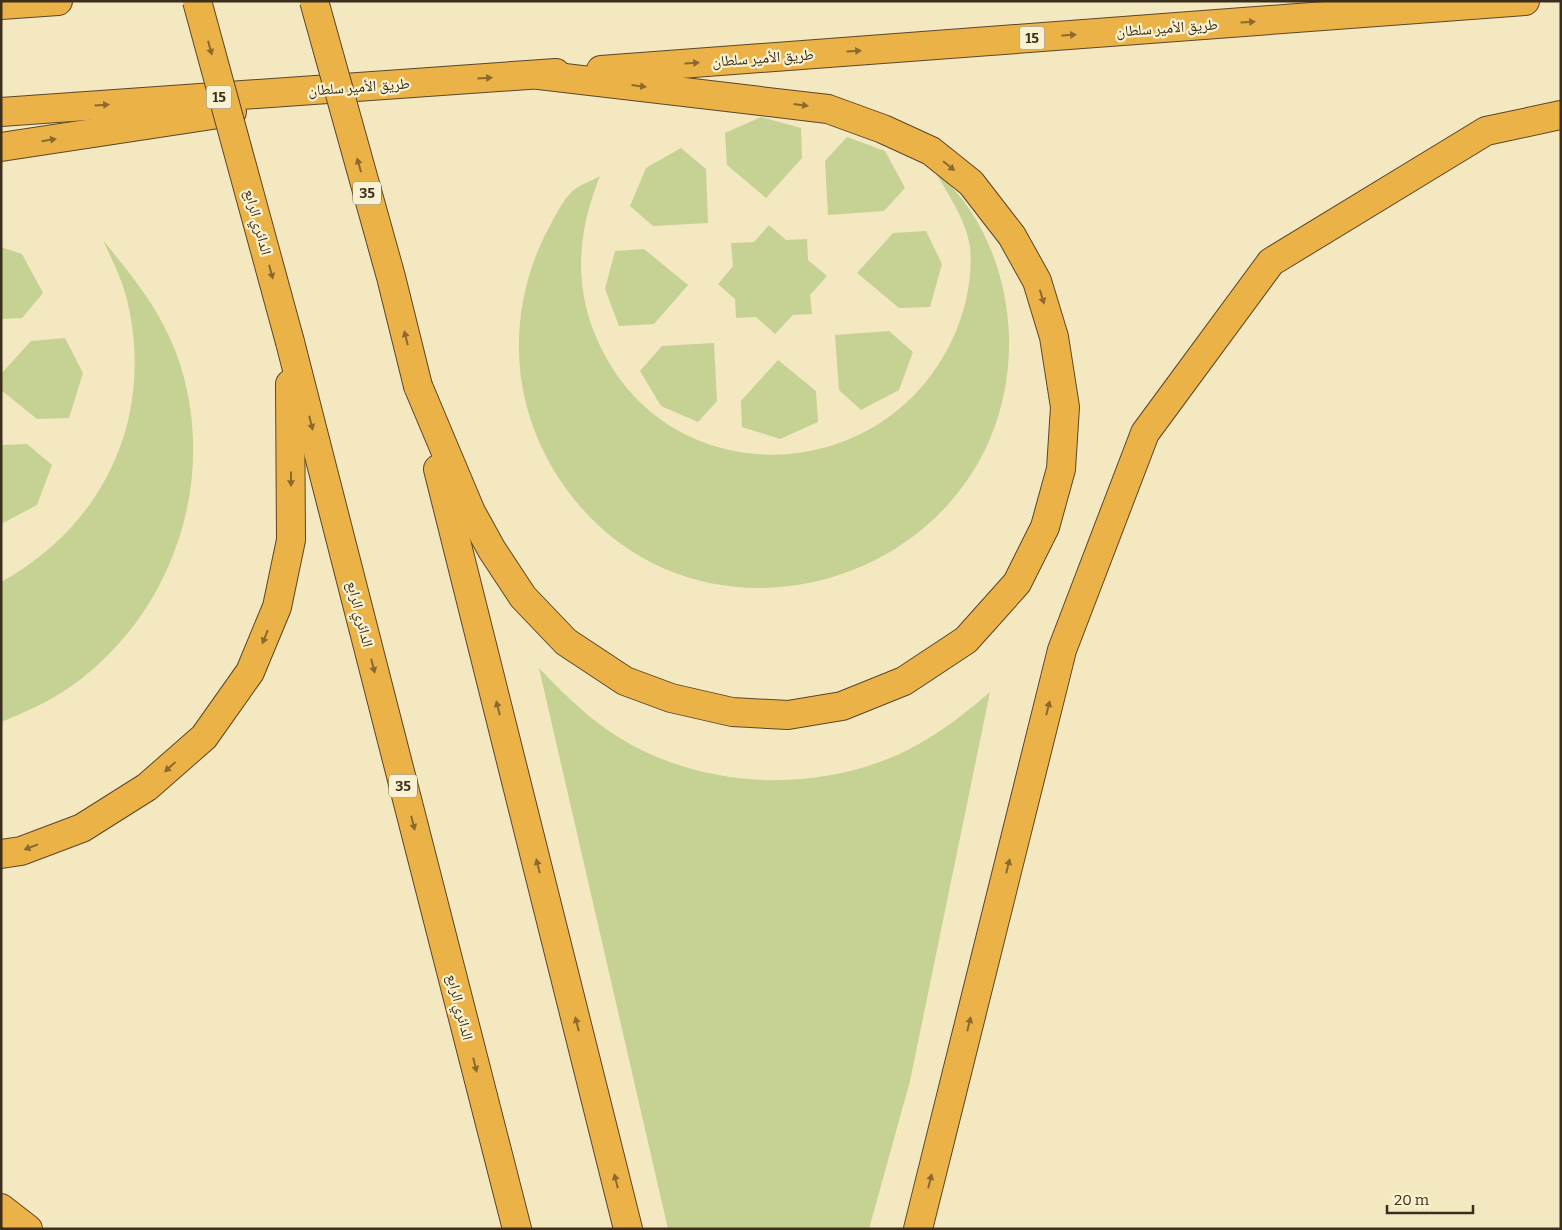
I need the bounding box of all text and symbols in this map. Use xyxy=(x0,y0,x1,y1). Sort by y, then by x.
street label: طريق الأمير سلطان xyxy=(1116,15,1219,42)
one-way arrow xyxy=(1240,17,1256,25)
road number: 15 xyxy=(1020,26,1044,49)
one-way arrow xyxy=(1061,31,1077,39)
one-way arrow xyxy=(206,41,214,56)
street label: طريق الأمير سلطان xyxy=(712,45,815,72)
one-way arrow xyxy=(847,47,863,55)
one-way arrow xyxy=(685,59,701,67)
street label: طريق الأمير سلطان xyxy=(308,74,411,101)
one-way arrow xyxy=(477,74,493,82)
one-way arrow xyxy=(632,82,648,90)
road number: 15 xyxy=(206,85,232,108)
one-way arrow xyxy=(95,101,111,109)
one-way arrow xyxy=(793,101,809,109)
one-way arrow xyxy=(42,136,58,144)
one-way arrow xyxy=(355,157,363,172)
one-way arrow xyxy=(943,161,956,172)
road number: 35 xyxy=(353,182,381,204)
street label: الدائري الرابع xyxy=(238,187,275,258)
one-way arrow xyxy=(268,265,276,280)
one-way arrow xyxy=(1038,290,1046,305)
one-way arrow xyxy=(402,331,410,346)
one-way arrow xyxy=(307,416,315,431)
one-way arrow xyxy=(287,471,295,487)
street label: الدائري الرابع xyxy=(340,579,377,650)
one-way arrow xyxy=(260,630,268,644)
one-way arrow xyxy=(369,658,377,673)
one-way arrow xyxy=(494,701,502,716)
one-way arrow xyxy=(1044,701,1052,716)
one-way arrow xyxy=(165,761,177,773)
road number: 35 xyxy=(389,774,417,798)
one-way arrow xyxy=(409,815,417,831)
one-way arrow xyxy=(24,844,38,852)
one-way arrow xyxy=(534,859,542,874)
one-way arrow xyxy=(1005,859,1013,874)
street label: الدائري الرابع xyxy=(440,972,477,1043)
one-way arrow xyxy=(573,1016,581,1031)
one-way arrow xyxy=(965,1016,973,1031)
one-way arrow xyxy=(471,1058,479,1073)
one-way arrow xyxy=(612,1174,620,1189)
one-way arrow xyxy=(926,1174,934,1189)
scale bar xyxy=(1387,1182,1473,1214)
text: 20 m xyxy=(1394,1191,1430,1209)

